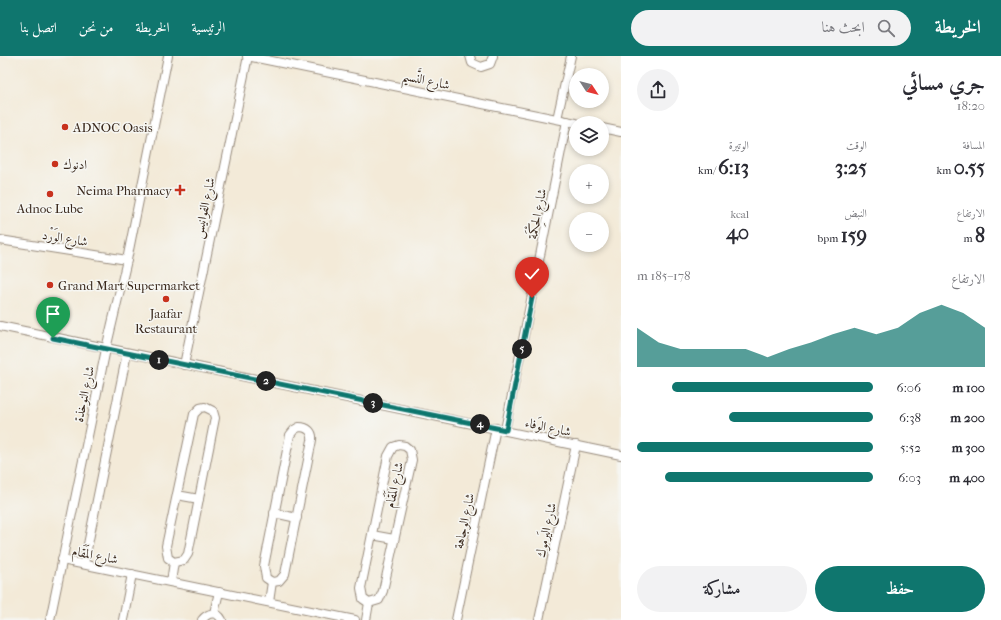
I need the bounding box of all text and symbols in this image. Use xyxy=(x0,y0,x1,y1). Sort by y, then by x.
search box xyxy=(631,10,911,46)
text: الخريطة xyxy=(935,16,981,38)
icon: search xyxy=(875,17,897,39)
text: ابحث هنا xyxy=(822,18,865,36)
text: اتصل بنا xyxy=(20,19,57,36)
text: من نحن xyxy=(79,19,114,36)
text: الخريطة xyxy=(136,19,170,36)
text: الرئيسية xyxy=(192,19,225,36)
street label: شارع النَّسيم xyxy=(400,64,452,98)
north arrow xyxy=(569,68,609,108)
map controls xyxy=(569,68,609,252)
button: share xyxy=(637,69,679,111)
text: جري مسائي xyxy=(902,70,985,96)
text: 18:20 xyxy=(957,98,985,113)
button: layers xyxy=(569,116,609,156)
place label: ADNOC Oasis xyxy=(72,120,153,135)
marker: ADNOC Oasis xyxy=(60,122,70,132)
text: الوتيرة xyxy=(729,139,749,152)
text: الوقت xyxy=(846,139,867,152)
text: المسافة xyxy=(963,139,985,152)
text: 6:13 xyxy=(718,156,749,179)
text: 3:25 xyxy=(835,156,867,179)
text: 0.55 xyxy=(954,156,985,179)
place label: ادنوك xyxy=(63,157,87,173)
marker: ادنوك xyxy=(50,159,60,169)
button: + xyxy=(569,164,609,204)
text: /km xyxy=(698,164,718,177)
text: km xyxy=(937,164,954,177)
street label: شارع الفوانيس xyxy=(190,176,222,241)
place label: Neima Pharmacy xyxy=(76,183,173,198)
marker: Neima Pharmacy xyxy=(175,185,185,195)
street label: شارع الحِكْمَة xyxy=(522,187,553,241)
marker: Adnoc Lube xyxy=(45,189,55,199)
place label: Adnoc Lube xyxy=(16,201,84,216)
text: النبض xyxy=(844,207,867,220)
text: الارتفاع xyxy=(956,207,985,220)
text: kcal xyxy=(730,208,749,221)
button: − xyxy=(569,212,609,252)
text: 40 xyxy=(726,221,749,244)
text: 159 xyxy=(841,224,867,247)
text: 8 xyxy=(975,224,985,247)
street label: شارع الوَرْد xyxy=(40,225,89,253)
text: bpm xyxy=(818,232,841,245)
text: m xyxy=(963,232,975,245)
pin xyxy=(515,257,549,298)
icon: check xyxy=(521,263,543,285)
text: 178–185 m xyxy=(637,268,691,283)
text: الارتفاع xyxy=(951,271,985,286)
place label: Grand Mart Supermarket xyxy=(58,278,200,293)
marker: Grand Mart Supermarket xyxy=(45,280,55,290)
marker: Jaafar Restaurant xyxy=(161,294,171,304)
pin xyxy=(36,297,70,338)
icon: arrive xyxy=(42,303,64,325)
place label: Jaafar Restaurant xyxy=(135,306,197,336)
pin: 5 xyxy=(512,339,532,359)
text: 5 xyxy=(520,342,524,355)
pin: 1 xyxy=(149,350,169,370)
text: 1 xyxy=(157,353,161,366)
street label: شارع النوخذة xyxy=(71,365,101,424)
pin: 2 xyxy=(256,371,276,391)
text: 2 xyxy=(263,374,269,387)
text: 6:06 xyxy=(897,380,921,395)
text: 100 m xyxy=(952,380,985,395)
pin: 3 xyxy=(363,393,383,413)
text: 3 xyxy=(371,396,375,409)
text: 6:38 xyxy=(899,410,921,425)
text: 200 m xyxy=(950,410,985,425)
street label: شارع الوَفاء xyxy=(523,413,573,443)
pin: 4 xyxy=(470,414,490,434)
text: 4 xyxy=(477,417,483,430)
text: 5:52 xyxy=(900,440,921,455)
text: 300 m xyxy=(952,440,985,455)
street label: شارع المَقَام xyxy=(380,460,410,510)
text: 6:03 xyxy=(898,470,921,485)
text: 400 m xyxy=(949,470,985,485)
street label: شارع الوجاهة xyxy=(451,492,481,551)
street label: شارع اليَرموك xyxy=(531,501,563,560)
street label: شارع المَقَام xyxy=(70,541,120,571)
button: مشاركة xyxy=(637,566,807,612)
button: حفظ xyxy=(815,566,985,612)

